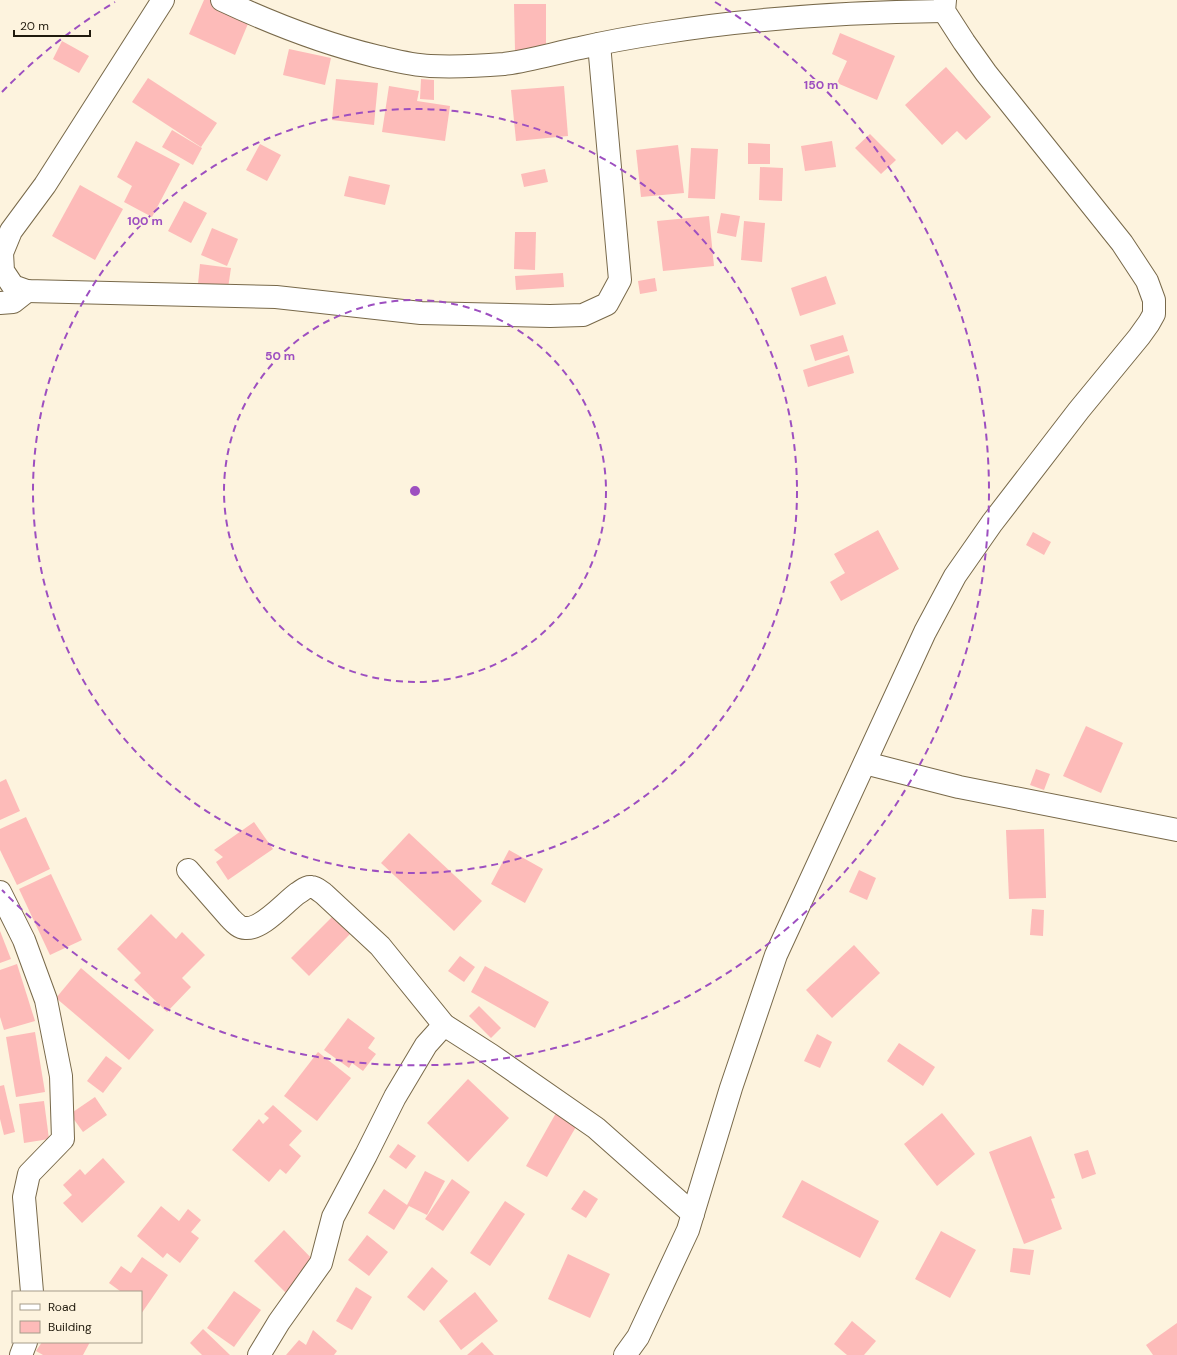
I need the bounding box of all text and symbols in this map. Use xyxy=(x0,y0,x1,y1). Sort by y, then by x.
scale bar xyxy=(14,12,90,38)
text: 20 m xyxy=(20,18,49,34)
text: 150 m xyxy=(804,77,838,93)
text: 100 m xyxy=(127,213,163,229)
text: 50 m xyxy=(265,348,295,364)
centre of rings xyxy=(408,484,422,498)
legend xyxy=(12,1291,142,1343)
text: Road xyxy=(48,1299,76,1315)
text: Building xyxy=(48,1319,92,1335)

